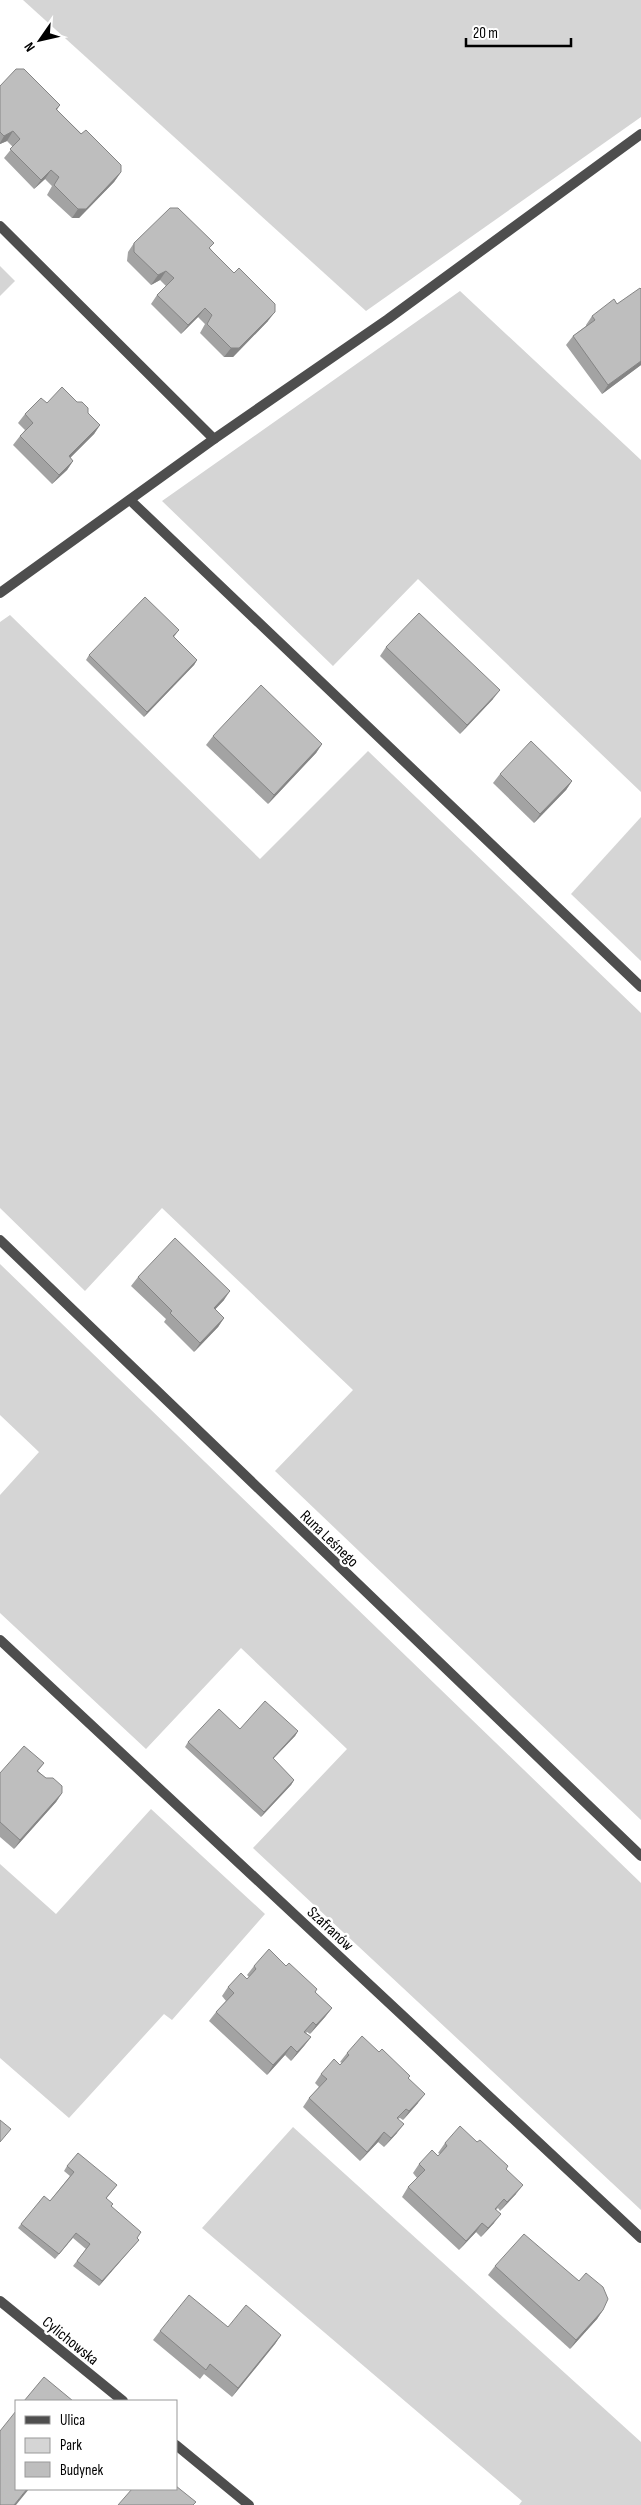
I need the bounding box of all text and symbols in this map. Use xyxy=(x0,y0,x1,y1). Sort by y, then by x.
north arrow xyxy=(15,15,65,65)
scale bar xyxy=(466,15,571,47)
text: 20 m xyxy=(473,24,498,43)
text: N xyxy=(20,39,39,55)
street label: Runa Leśnego xyxy=(296,1507,362,1572)
street label: Szafranów xyxy=(303,1903,357,1955)
street label: Cylichowska xyxy=(38,2313,102,2370)
legend xyxy=(15,2400,178,2490)
text: Ulica xyxy=(60,2411,85,2430)
text: Park xyxy=(60,2436,82,2455)
text: Budynek xyxy=(60,2461,103,2480)

